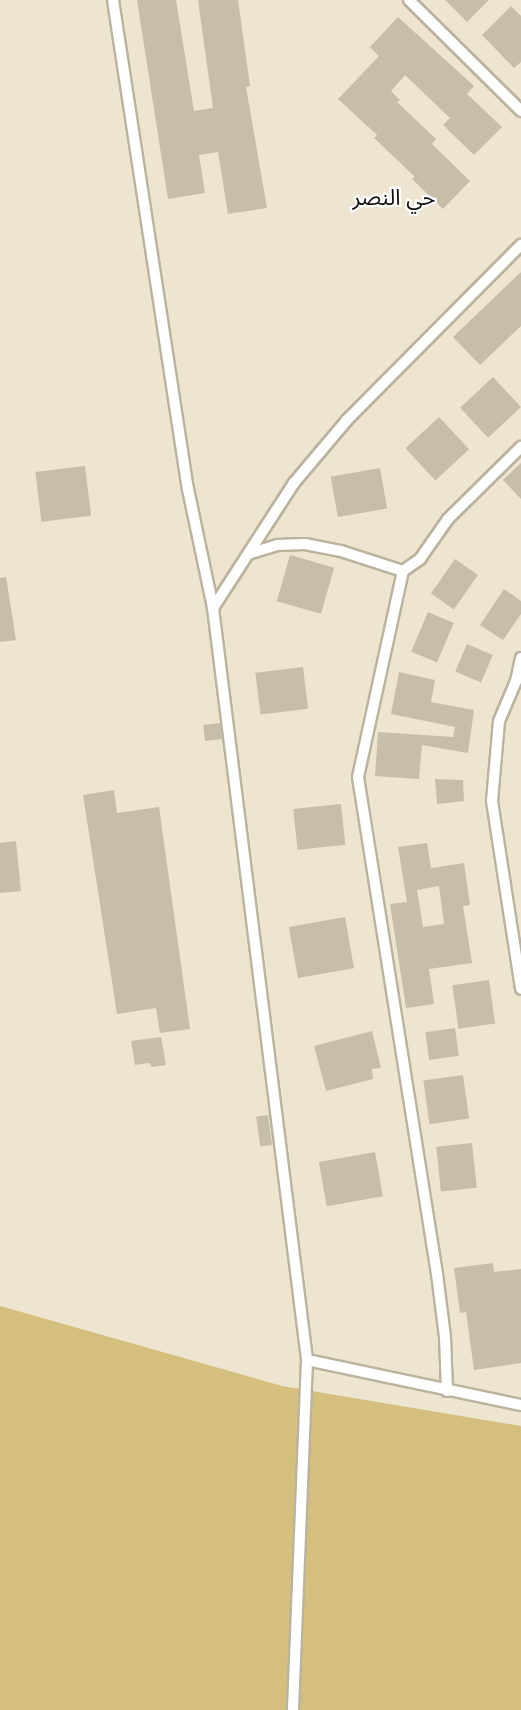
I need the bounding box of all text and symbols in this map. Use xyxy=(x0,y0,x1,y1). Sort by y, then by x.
district label: حي النصر xyxy=(352,185,436,211)

